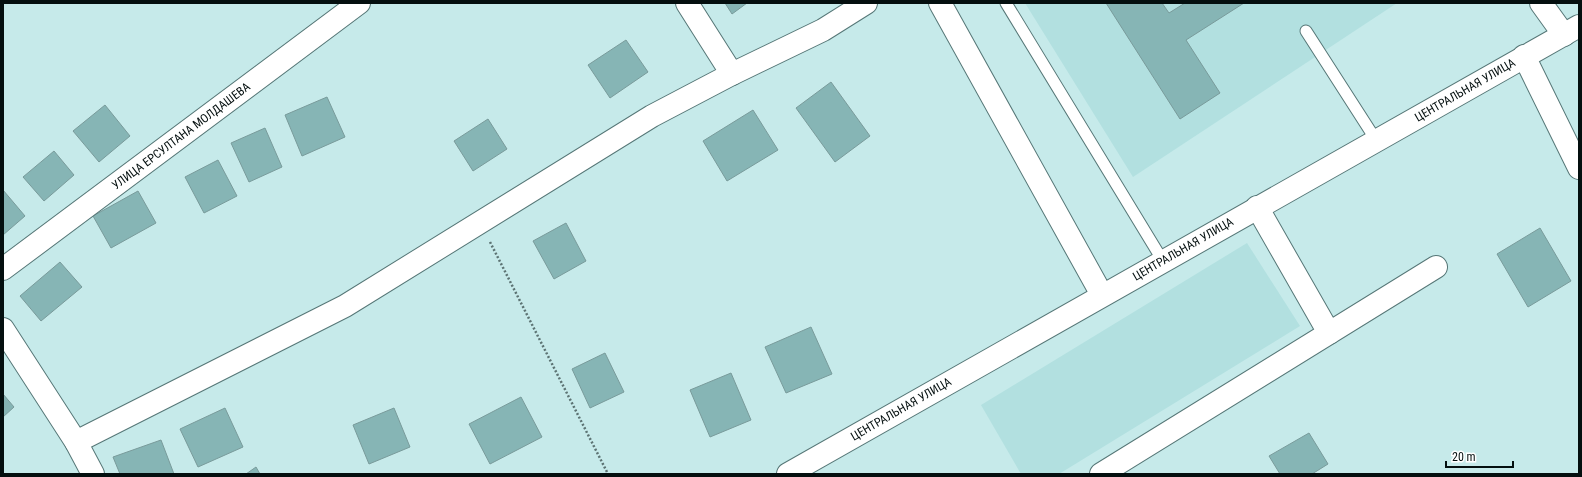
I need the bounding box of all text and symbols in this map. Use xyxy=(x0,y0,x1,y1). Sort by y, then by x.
street label: ЦЕНТРАЛЬНАЯ УЛИЦА xyxy=(1412,55,1518,125)
street label: УЛИЦА ЕРСУЛТАНА МОЛДАШЕВА xyxy=(109,79,253,192)
street label: ЦЕНТРАЛЬНАЯ УЛИЦА xyxy=(1130,214,1236,284)
street label: ЦЕНТРАЛЬНАЯ УЛИЦА xyxy=(848,374,954,444)
scale bar xyxy=(1446,443,1513,469)
text: 20 m xyxy=(1452,450,1476,464)

